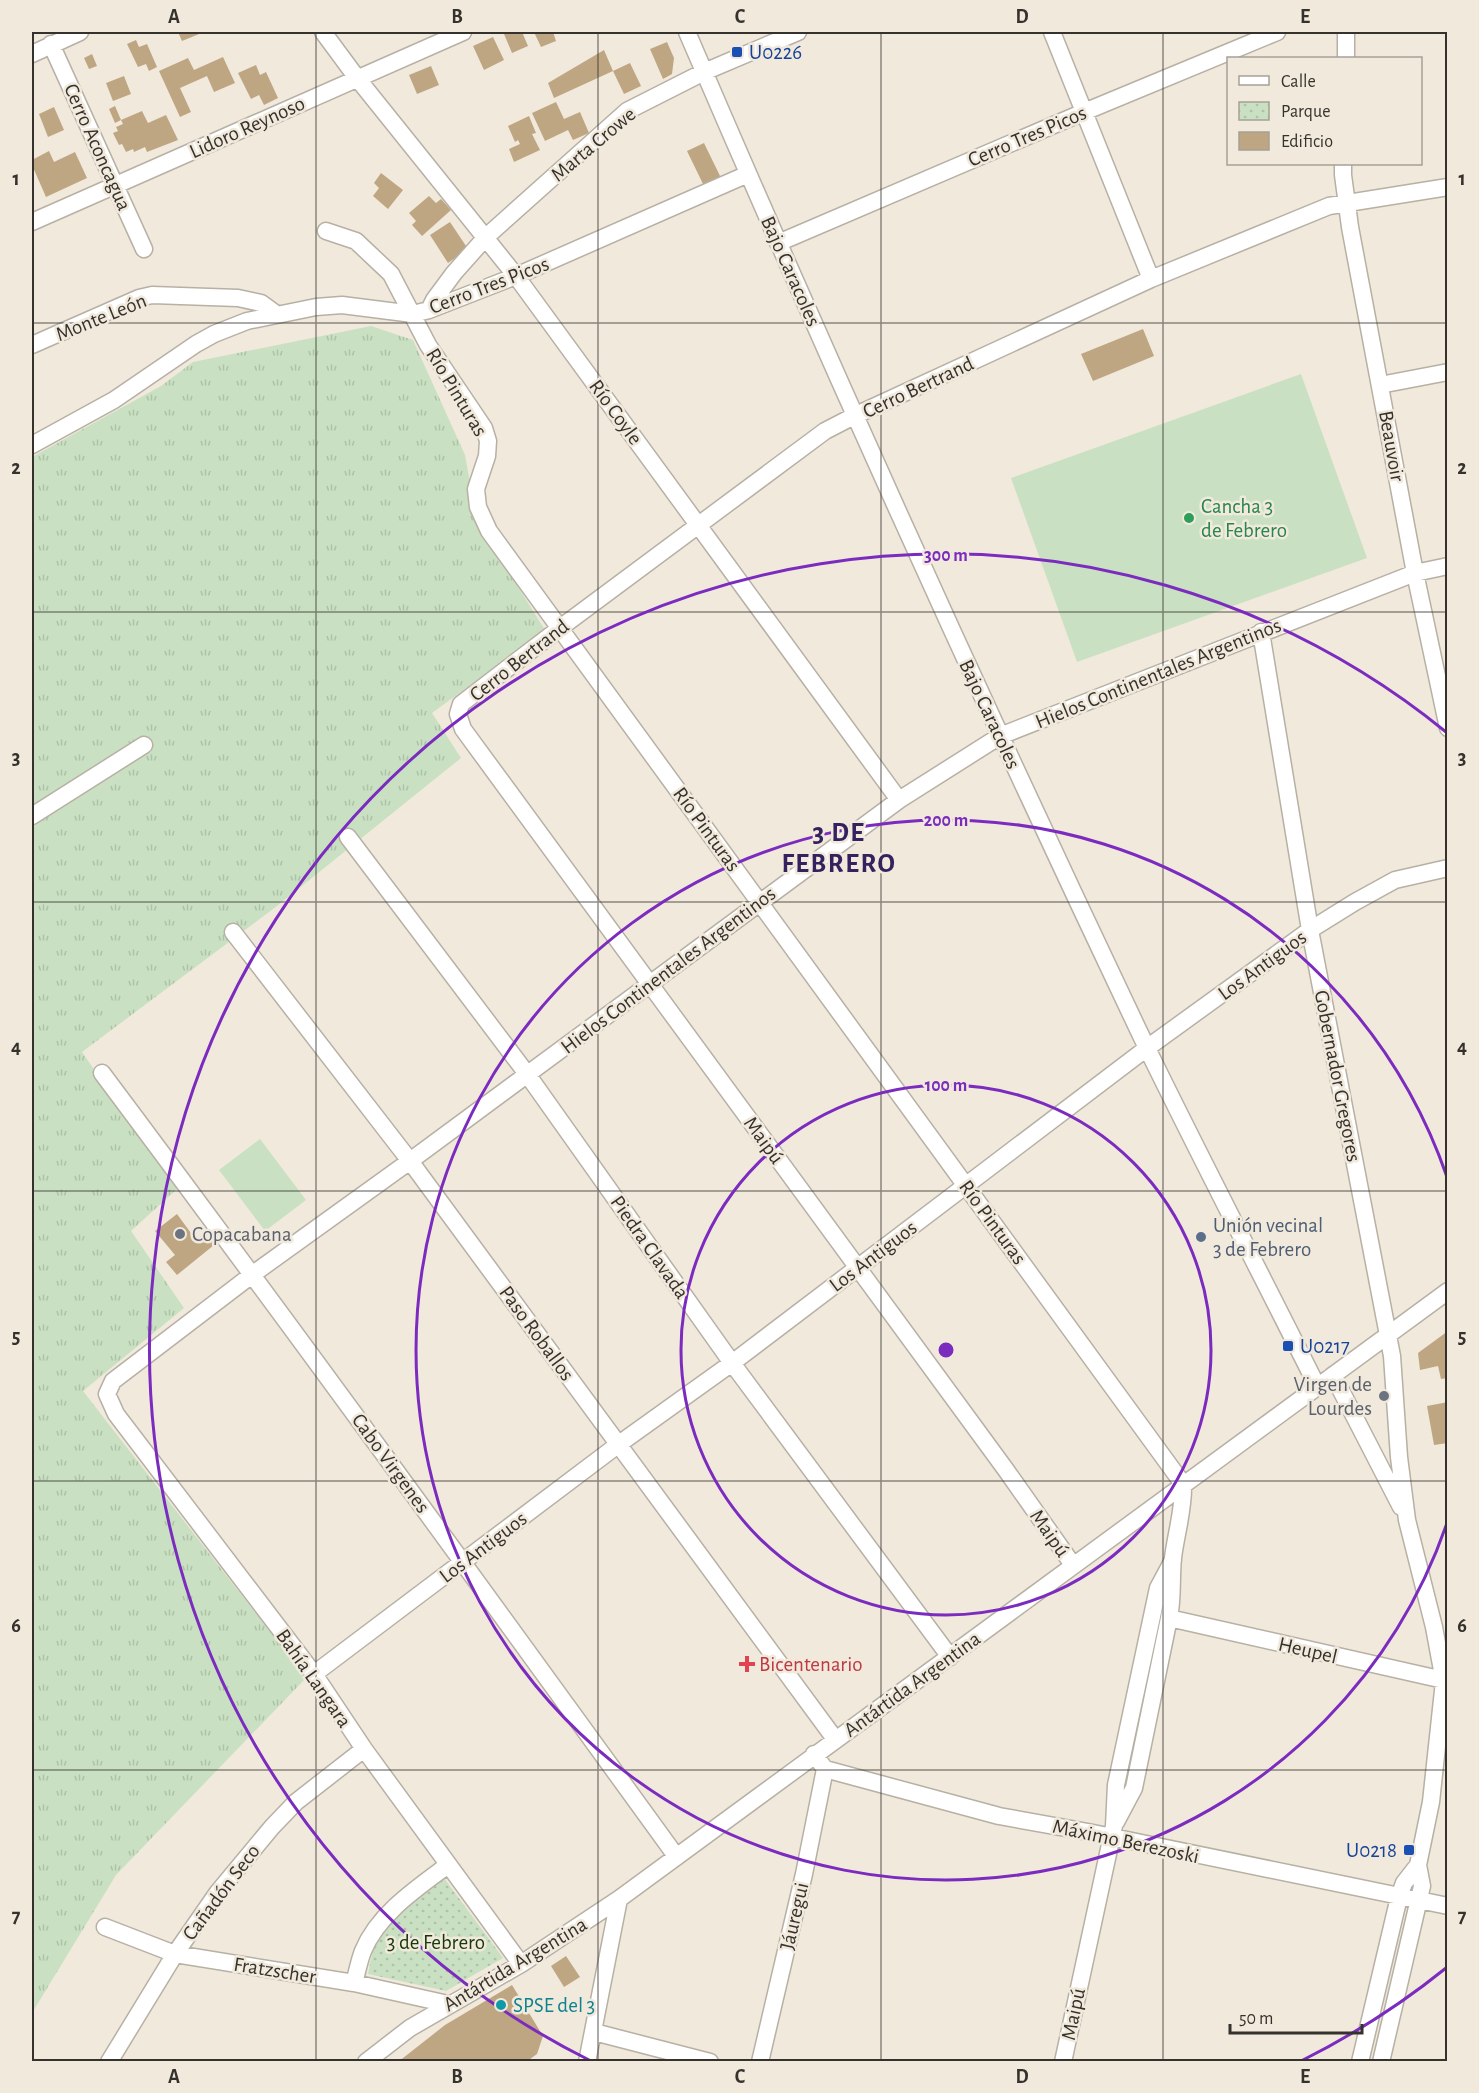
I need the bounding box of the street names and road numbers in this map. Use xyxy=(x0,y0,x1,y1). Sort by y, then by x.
street label: Cerro Aconcagua xyxy=(60,81,135,214)
street label: Lidoro Reynoso xyxy=(186,93,308,162)
street label: Cerro Tres Picos xyxy=(965,102,1089,171)
street label: Marta Crowe xyxy=(547,103,640,186)
street label: Bajo Caracoles xyxy=(757,213,824,329)
street label: Cerro Tres Picos xyxy=(426,253,552,318)
street label: Monte León xyxy=(53,290,149,345)
street label: Río Pinturas xyxy=(422,345,491,440)
street label: Cerro Bertrand xyxy=(860,353,977,422)
street label: Río Coyle xyxy=(585,376,646,449)
street label: Beauvoir xyxy=(1375,409,1408,483)
street label: Hielos Continentales Argentinos xyxy=(1032,614,1284,732)
street label: Cerro Bertrand xyxy=(466,615,573,705)
street label: Bajo Caracoles xyxy=(955,656,1024,772)
street label: Río Pinturas xyxy=(669,783,744,875)
street label: Hielos Continentales Argentinos xyxy=(557,883,780,1058)
street label: Los Antiguos xyxy=(1214,926,1310,1004)
street label: Gobernador Gregores xyxy=(1311,988,1364,1164)
street label: Maipú xyxy=(740,1113,788,1168)
street label: Río Pinturas xyxy=(955,1176,1030,1268)
street label: Piedra Clavada xyxy=(606,1192,693,1303)
street label: Los Antiguos xyxy=(826,1217,921,1296)
street label: Paso Roballos xyxy=(495,1282,578,1385)
street label: Cabo Virgenes xyxy=(348,1410,434,1517)
street label: Maipú xyxy=(1026,1506,1073,1561)
street label: Los Antiguos xyxy=(436,1508,531,1587)
street label: Bahía Langara xyxy=(272,1625,355,1732)
street label: Antártida Argentina xyxy=(840,1628,985,1741)
street label: Heupel xyxy=(1276,1634,1339,1667)
street label: Máximo Berezoski xyxy=(1051,1816,1201,1867)
street label: Cañadón Seco xyxy=(179,1841,264,1944)
street label: Jáuregui xyxy=(777,1880,812,1952)
street label: Antártida Argentina xyxy=(440,1913,591,2015)
street label: Fratzscher xyxy=(232,1954,318,1987)
street label: Maipú xyxy=(1058,1986,1089,2042)

